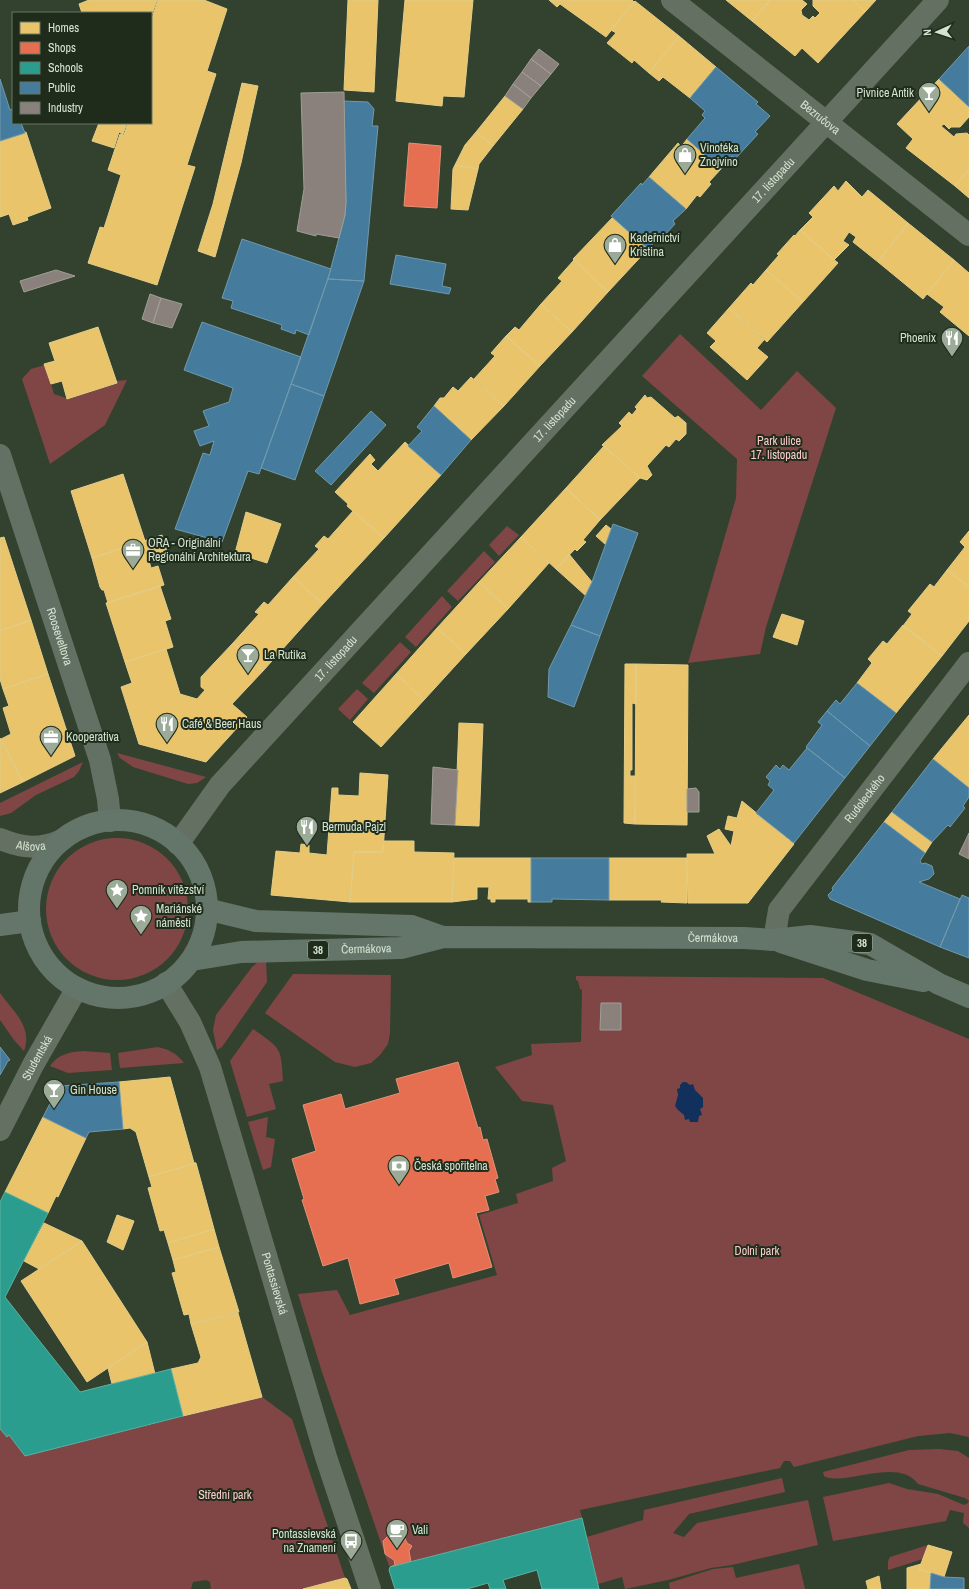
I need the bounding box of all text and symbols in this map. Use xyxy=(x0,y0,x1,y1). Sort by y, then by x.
legend xyxy=(12,12,152,124)
north arrow xyxy=(917,12,957,52)
text: Homes xyxy=(48,20,79,36)
text: N xyxy=(920,29,934,36)
text: Shops xyxy=(48,40,76,56)
text: Schools xyxy=(48,60,83,76)
text: Public xyxy=(48,80,75,96)
bar icon: Pivnice Antik xyxy=(916,80,942,113)
place label: Pivnice Antik xyxy=(857,85,914,101)
street label: Bezručova xyxy=(797,97,844,138)
text: Industry xyxy=(48,100,83,116)
place label: Vinotéka Znojvíno xyxy=(700,140,739,170)
shop icon: Vinotéka Znojvíno xyxy=(672,142,698,175)
street label: 17. listopadu xyxy=(748,154,798,206)
place label: Kadeřnictví Kristina xyxy=(630,230,680,260)
shop icon: Kadeřnictví Kristina xyxy=(602,232,628,265)
restaurant icon: Phoenix xyxy=(939,325,965,358)
place label: Phoenix xyxy=(900,330,936,346)
street label: 17. listopadu xyxy=(530,393,579,446)
park label: Park ulice 17. listopadu xyxy=(751,433,807,463)
place label: ORA - Originální Regionální Architektura xyxy=(148,535,251,565)
office icon: ORA - Originální Regionální Architektura xyxy=(120,537,146,570)
street label: Rooseveltova xyxy=(43,606,77,668)
street label: 17. listopadu xyxy=(311,632,361,685)
bar icon: La Rutika xyxy=(235,642,261,675)
place label: La Rutika xyxy=(264,647,307,663)
restaurant icon: Café & Beer Haus xyxy=(154,711,180,744)
place label: Café & Beer Haus xyxy=(182,716,261,732)
office icon: Kooperativa xyxy=(38,724,64,757)
place label: Kooperativa xyxy=(66,729,120,745)
street label: Rudoleckého xyxy=(841,771,889,826)
restaurant icon: Bermuda Pajzl xyxy=(294,814,320,847)
place label: Bermuda Pajzl xyxy=(322,819,386,835)
street label: Alšova xyxy=(14,837,47,855)
place icon: Pomník vítězství xyxy=(104,877,130,910)
place label: Pomník vítězství xyxy=(132,882,204,898)
place label: Mariánské náměstí xyxy=(156,901,202,931)
place icon: Mariánské náměstí xyxy=(128,903,154,936)
street label: Čermákova xyxy=(688,930,739,946)
road number: 38 xyxy=(852,934,872,952)
street label: Čermákova xyxy=(341,940,392,957)
road number: 38 xyxy=(308,941,328,959)
street label: Studentská xyxy=(18,1032,56,1083)
bar icon: Gin House xyxy=(41,1077,67,1110)
place label: Gin House xyxy=(70,1082,117,1098)
bank icon: Česká spořitelna xyxy=(386,1153,412,1186)
place label: Česká spořitelna xyxy=(414,1158,488,1174)
park label: Dolní park xyxy=(735,1243,779,1259)
street label: Pontassievská xyxy=(258,1251,291,1317)
park label: Střední park xyxy=(198,1487,252,1503)
cafe icon: Vali xyxy=(384,1517,410,1550)
place label: Vali xyxy=(412,1522,428,1538)
place label: Pontassievská na Znamení xyxy=(272,1526,337,1556)
bus stop icon: Pontassievská na Znamení xyxy=(338,1528,364,1561)

